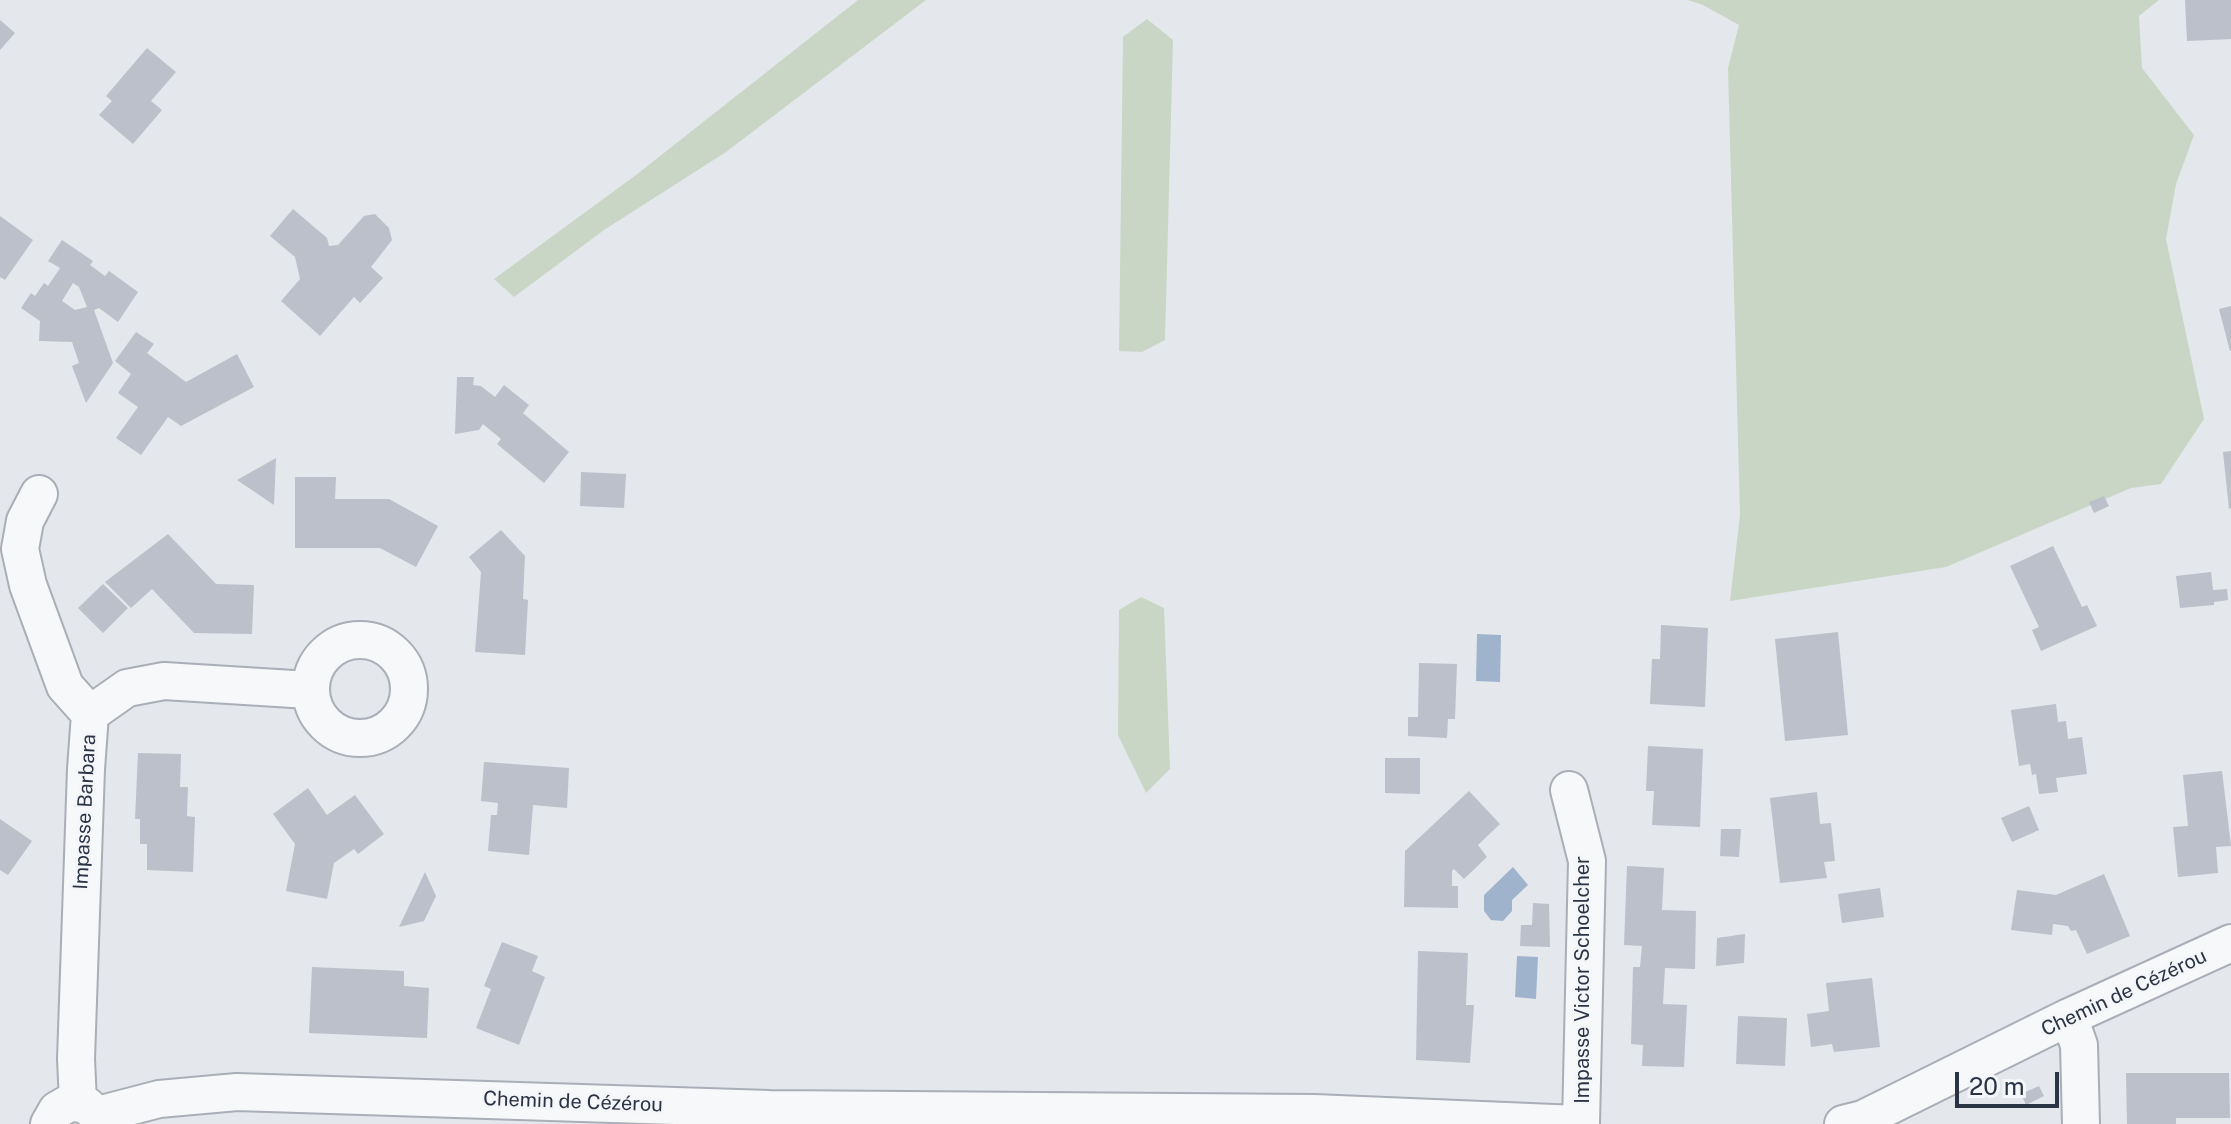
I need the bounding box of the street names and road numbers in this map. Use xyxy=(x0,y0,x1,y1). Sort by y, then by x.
street label: Impasse Barbara xyxy=(69,734,101,890)
street label: Impasse Victor Schoelcher xyxy=(1571,856,1595,1104)
street label: Chemin de Cézérou xyxy=(2037,944,2211,1042)
street label: Chemin de Cézérou xyxy=(483,1087,663,1117)

